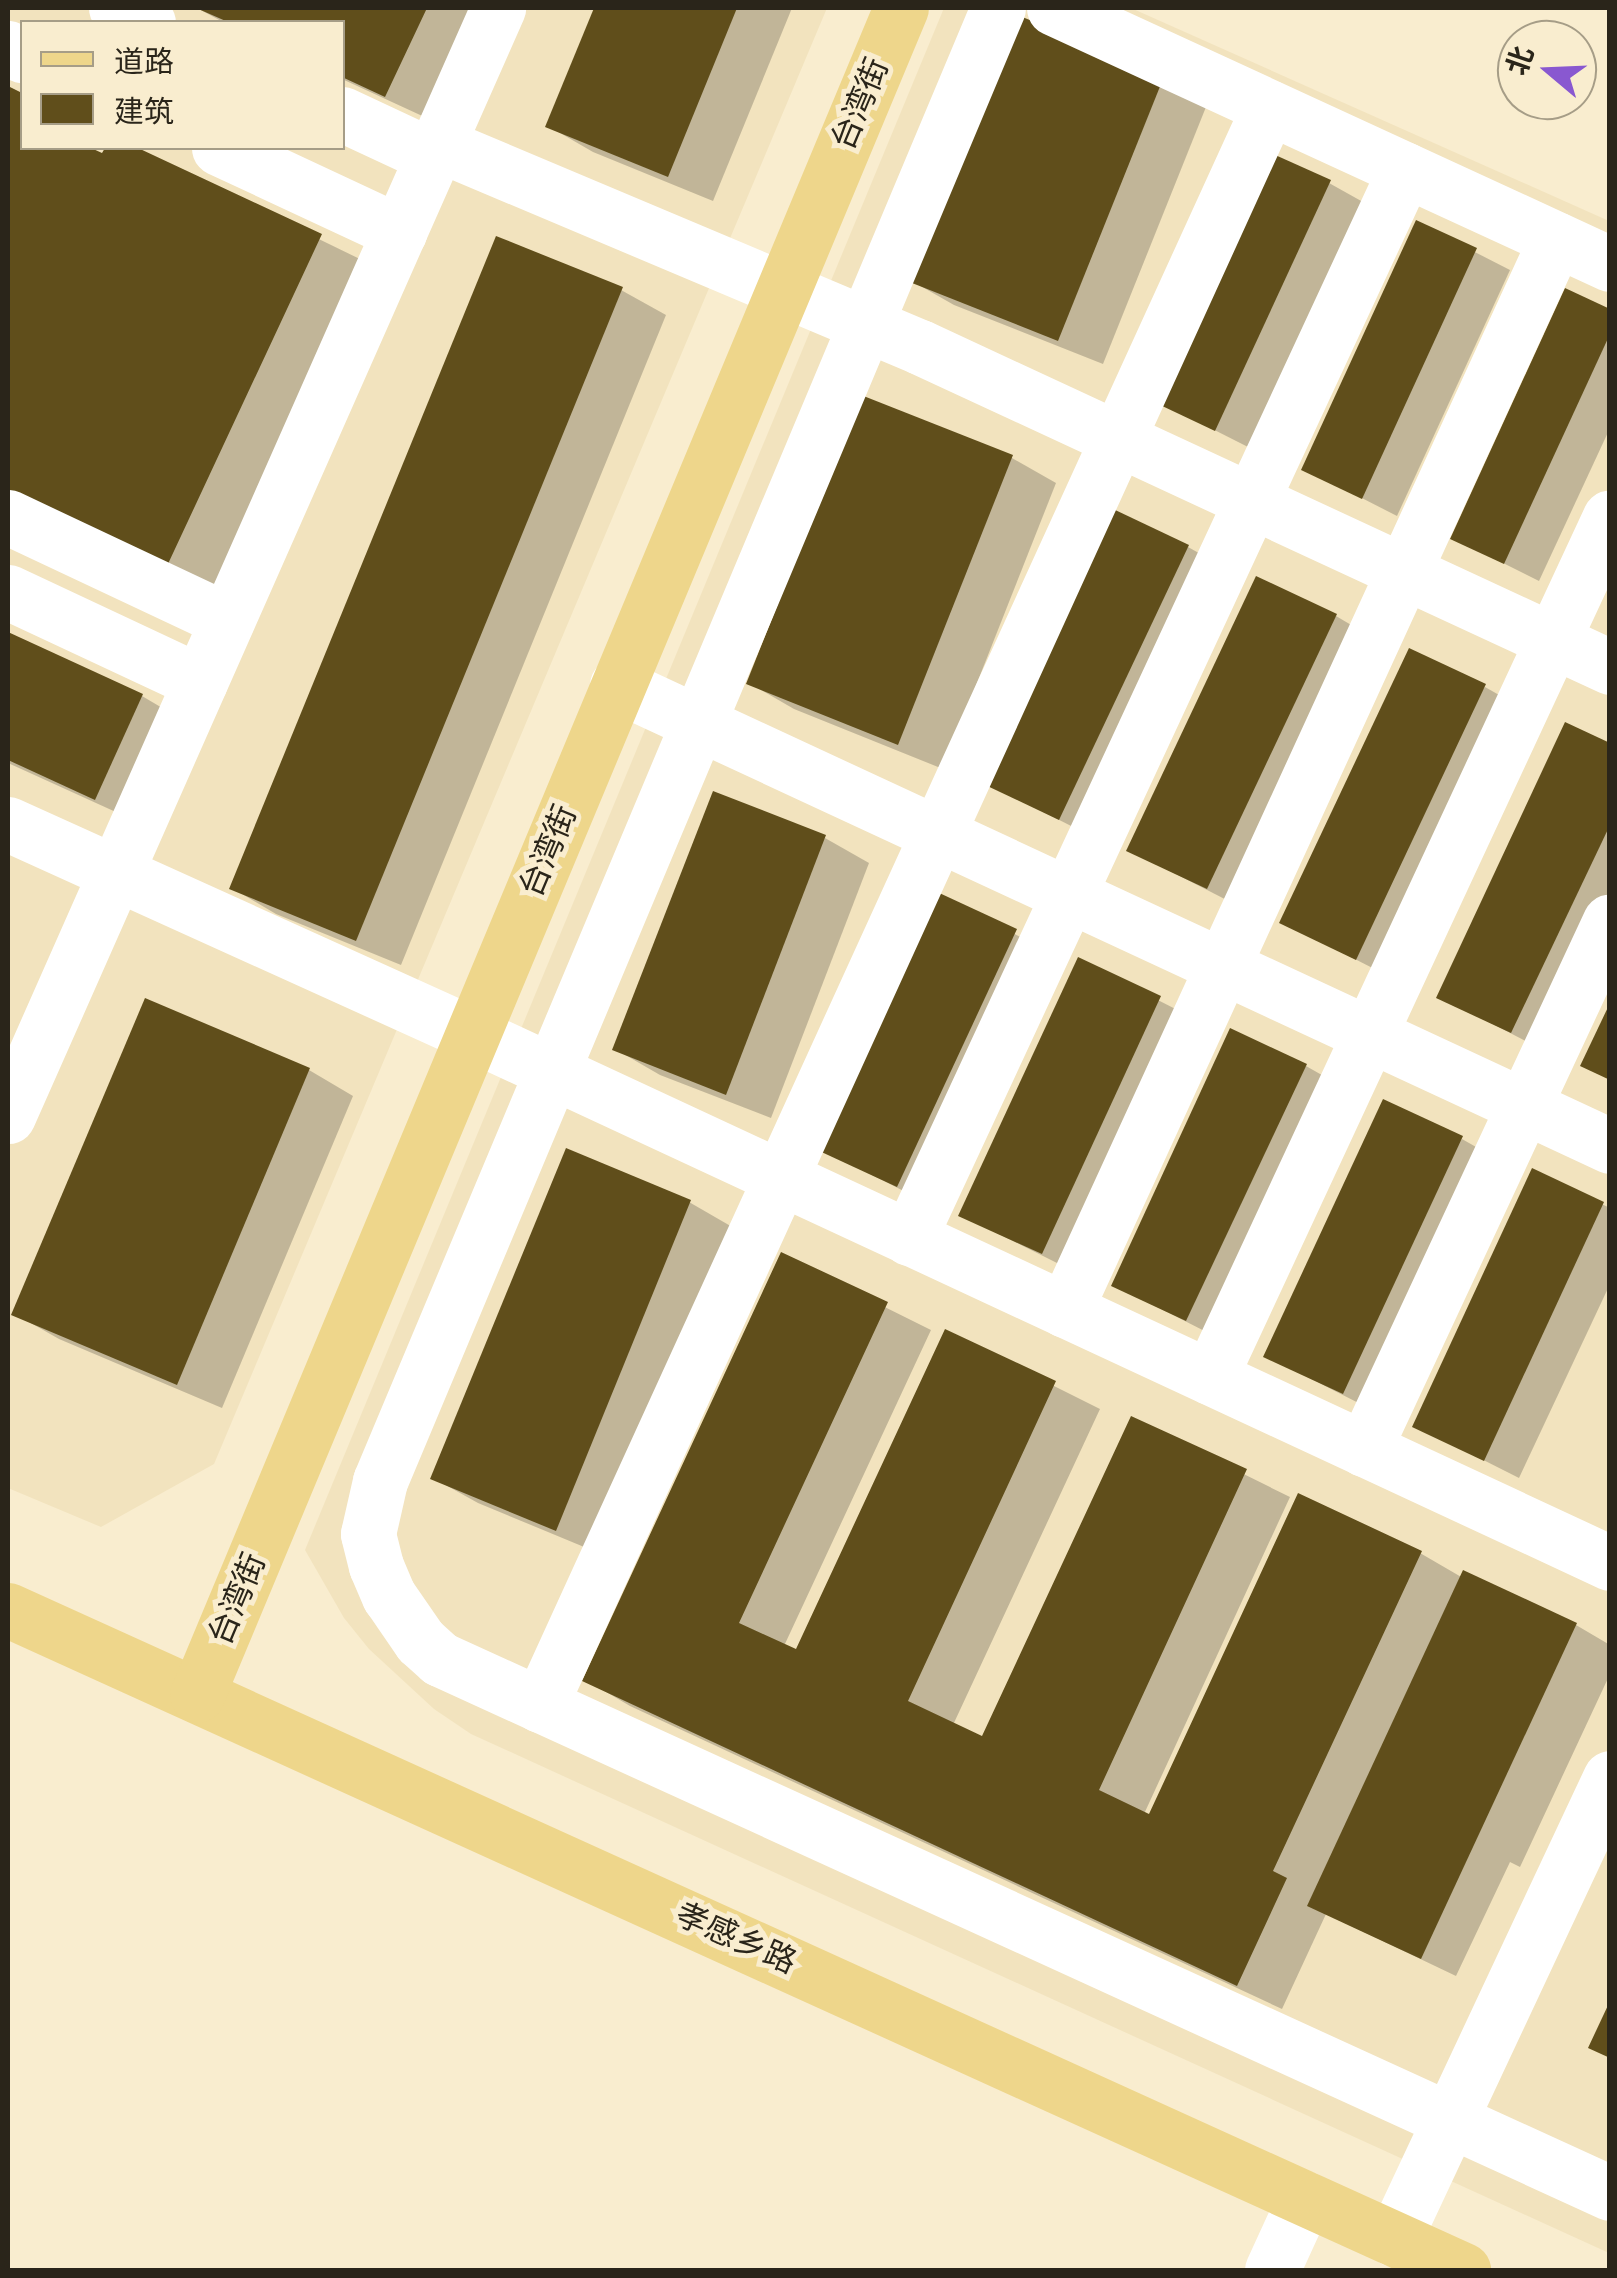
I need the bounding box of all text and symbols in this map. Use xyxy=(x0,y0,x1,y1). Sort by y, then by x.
legend xyxy=(20,20,345,150)
north arrow xyxy=(1497,20,1597,120)
text: 北 xyxy=(1500,42,1540,79)
text: 道路 xyxy=(114,44,174,80)
street label: 台湾街 xyxy=(824,52,896,156)
text: 建筑 xyxy=(114,94,174,130)
street label: 台湾街 xyxy=(512,799,584,903)
street label: 台湾街 xyxy=(201,1547,273,1651)
street label: 孝感乡路 xyxy=(670,1894,802,1982)

